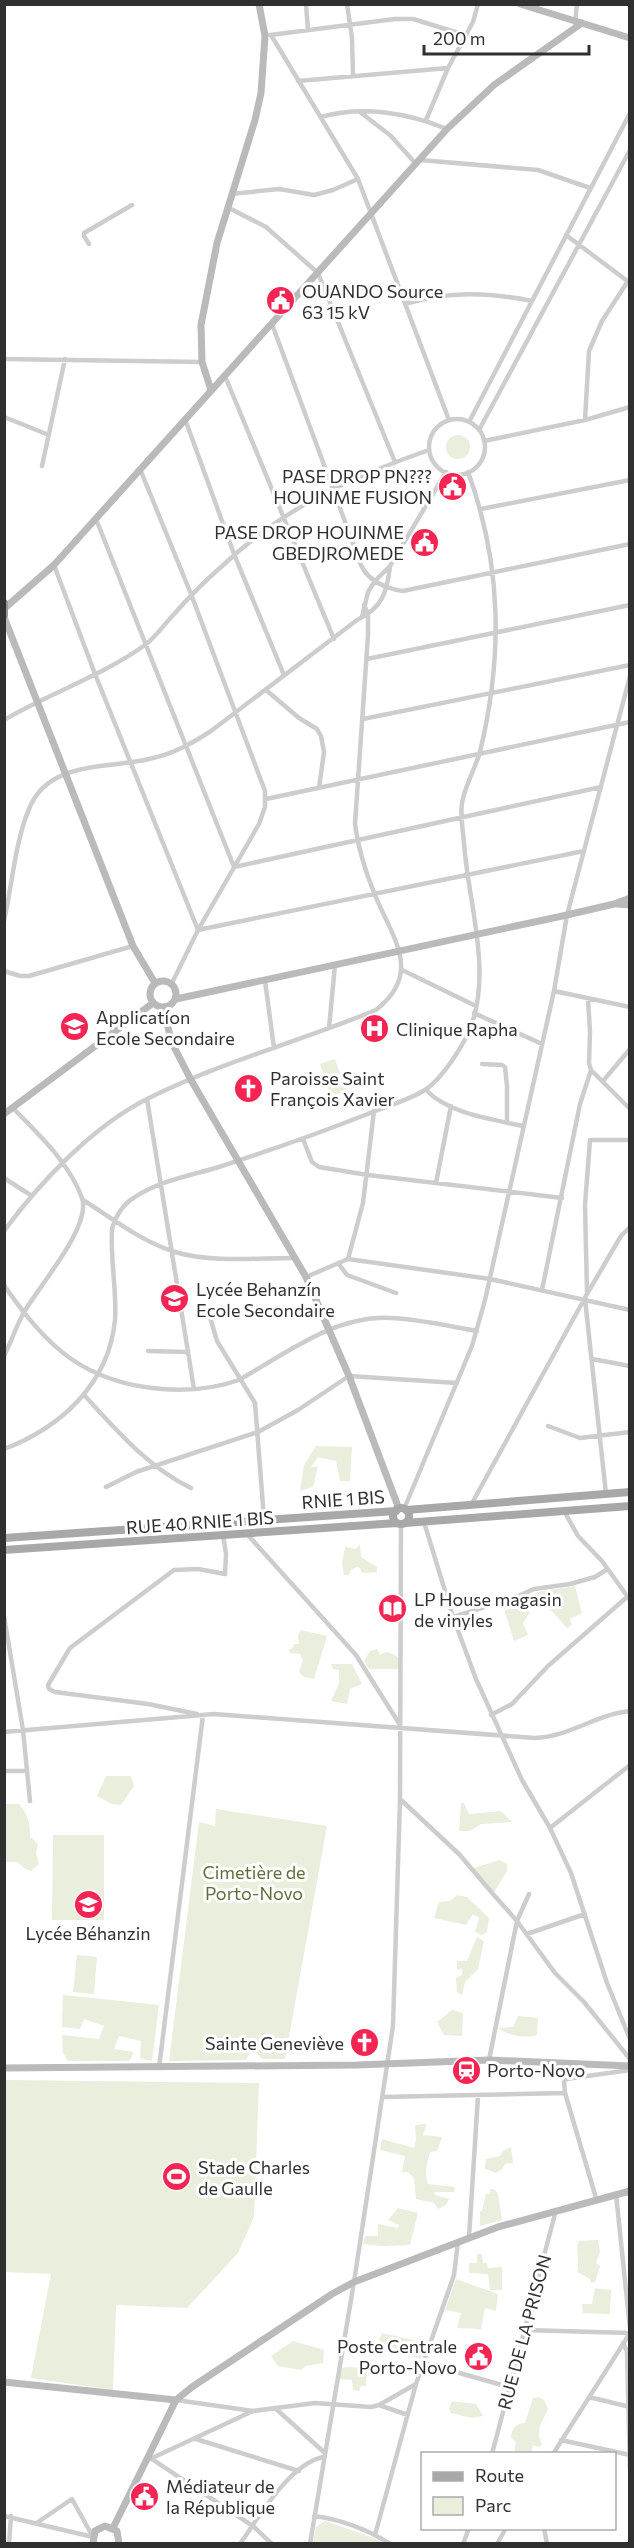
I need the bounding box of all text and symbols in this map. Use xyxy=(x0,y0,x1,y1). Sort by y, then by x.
scale bar xyxy=(424,18,589,56)
text: 200 m xyxy=(433,27,486,49)
place label: OUANDO Source 63 15 kV xyxy=(302,280,443,323)
public building icon: OUANDO Source 63 15 kV xyxy=(265,285,297,317)
place label: PASE DROP PN??? HOUINME FUSION xyxy=(273,465,432,508)
public building icon: PASE DROP PN??? HOUINME FUSION xyxy=(437,470,469,502)
place label: PASE DROP HOUINME GBEDJROMEDE xyxy=(214,521,404,564)
public building icon: PASE DROP HOUINME GBEDJROMEDE xyxy=(409,526,441,558)
place label: Applicatíon Ecole Secondaire xyxy=(96,1006,235,1049)
school or university icon: Applicatíon Ecole Secondaire xyxy=(59,1011,91,1043)
hospital icon: Clinique Rapha xyxy=(359,1013,391,1045)
place label: Clinique Rapha xyxy=(396,1018,518,1040)
place label: Paroisse Saint François Xavier xyxy=(270,1067,395,1110)
church icon: Paroisse Saint François Xavier xyxy=(233,1072,265,1104)
place label: Lycée Behanzín Ecole Secondaire xyxy=(196,1278,335,1321)
school or university icon: Lycée Behanzín Ecole Secondaire xyxy=(159,1283,191,1315)
street label: RNIE 1 BIS xyxy=(301,1485,385,1513)
street label: RUE 40 RNIE 1 BIS xyxy=(125,1506,275,1538)
place label: LP House magasin de vinyles xyxy=(414,1588,562,1631)
library icon: LP House magasin de vinyles xyxy=(377,1593,409,1625)
park label: Cimetière de Porto-Novo xyxy=(202,1861,306,1904)
school or university icon: Lycée Béhanzin xyxy=(72,1888,104,1920)
place label: Lycée Béhanzin xyxy=(25,1922,151,1944)
church icon: Sainte Geneviève xyxy=(349,2027,381,2059)
place label: Sainte Geneviève xyxy=(205,2032,344,2054)
station icon: Porto-Novo xyxy=(450,2054,482,2086)
place label: Porto-Novo xyxy=(487,2059,585,2081)
place label: Stade Charles de Gaulle xyxy=(198,2156,310,2199)
sports icon: Stade Charles de Gaulle xyxy=(161,2161,193,2193)
street label: RUE DE LA PRISON xyxy=(493,2252,555,2412)
place label: Poste Centrale Porto-Novo xyxy=(337,2335,457,2378)
public building icon: Poste Centrale Porto-Novo xyxy=(462,2340,494,2372)
legend xyxy=(421,2452,616,2530)
text: Route xyxy=(475,2464,524,2486)
place label: Médiateur de la République xyxy=(166,2475,275,2518)
public building icon: Médiateur de la République xyxy=(129,2480,161,2512)
text: Parc xyxy=(475,2494,512,2516)

